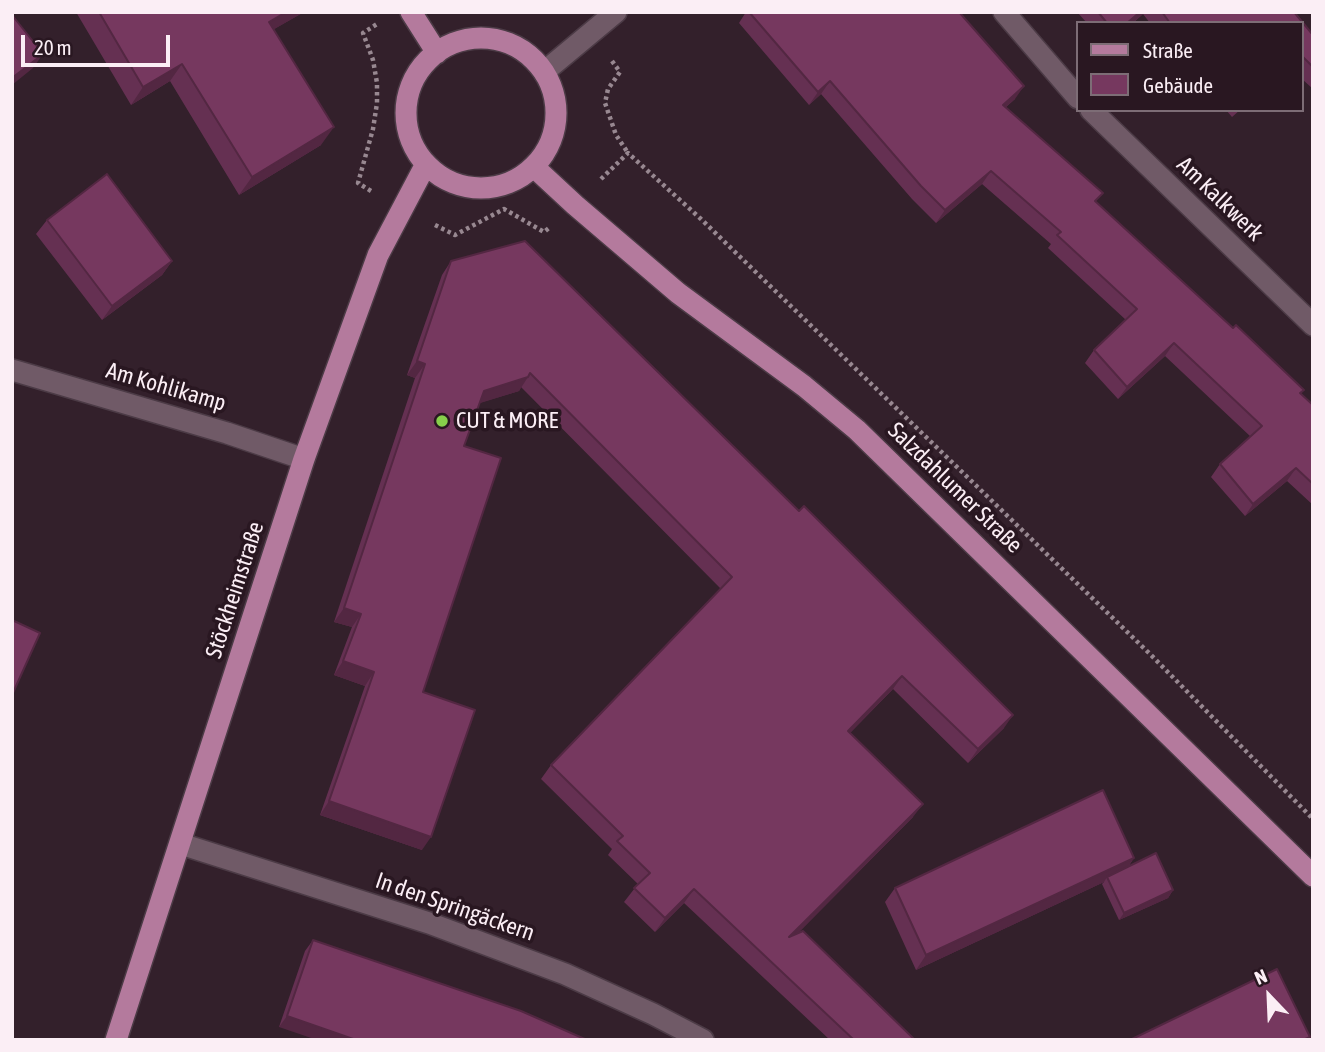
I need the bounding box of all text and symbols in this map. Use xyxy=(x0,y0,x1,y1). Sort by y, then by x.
scale bar xyxy=(24,21,173,65)
legend xyxy=(1076,21,1304,112)
text: 20 m xyxy=(34,35,72,59)
text: Straße xyxy=(1143,38,1193,62)
text: Gebäude xyxy=(1143,73,1213,97)
street label: Am Kalkwerk xyxy=(1171,151,1269,247)
street label: Am Kohlikamp xyxy=(103,357,229,417)
place label: CUT & MORE xyxy=(456,407,558,435)
marker: CUT & MORE xyxy=(434,413,450,429)
street label: Salzdahlumer Straße xyxy=(882,417,1028,559)
street label: Stöckheimstraße xyxy=(200,518,270,662)
street label: In den Springäckern xyxy=(372,867,538,947)
north arrow xyxy=(1234,961,1304,1031)
text: N xyxy=(1251,964,1270,989)

